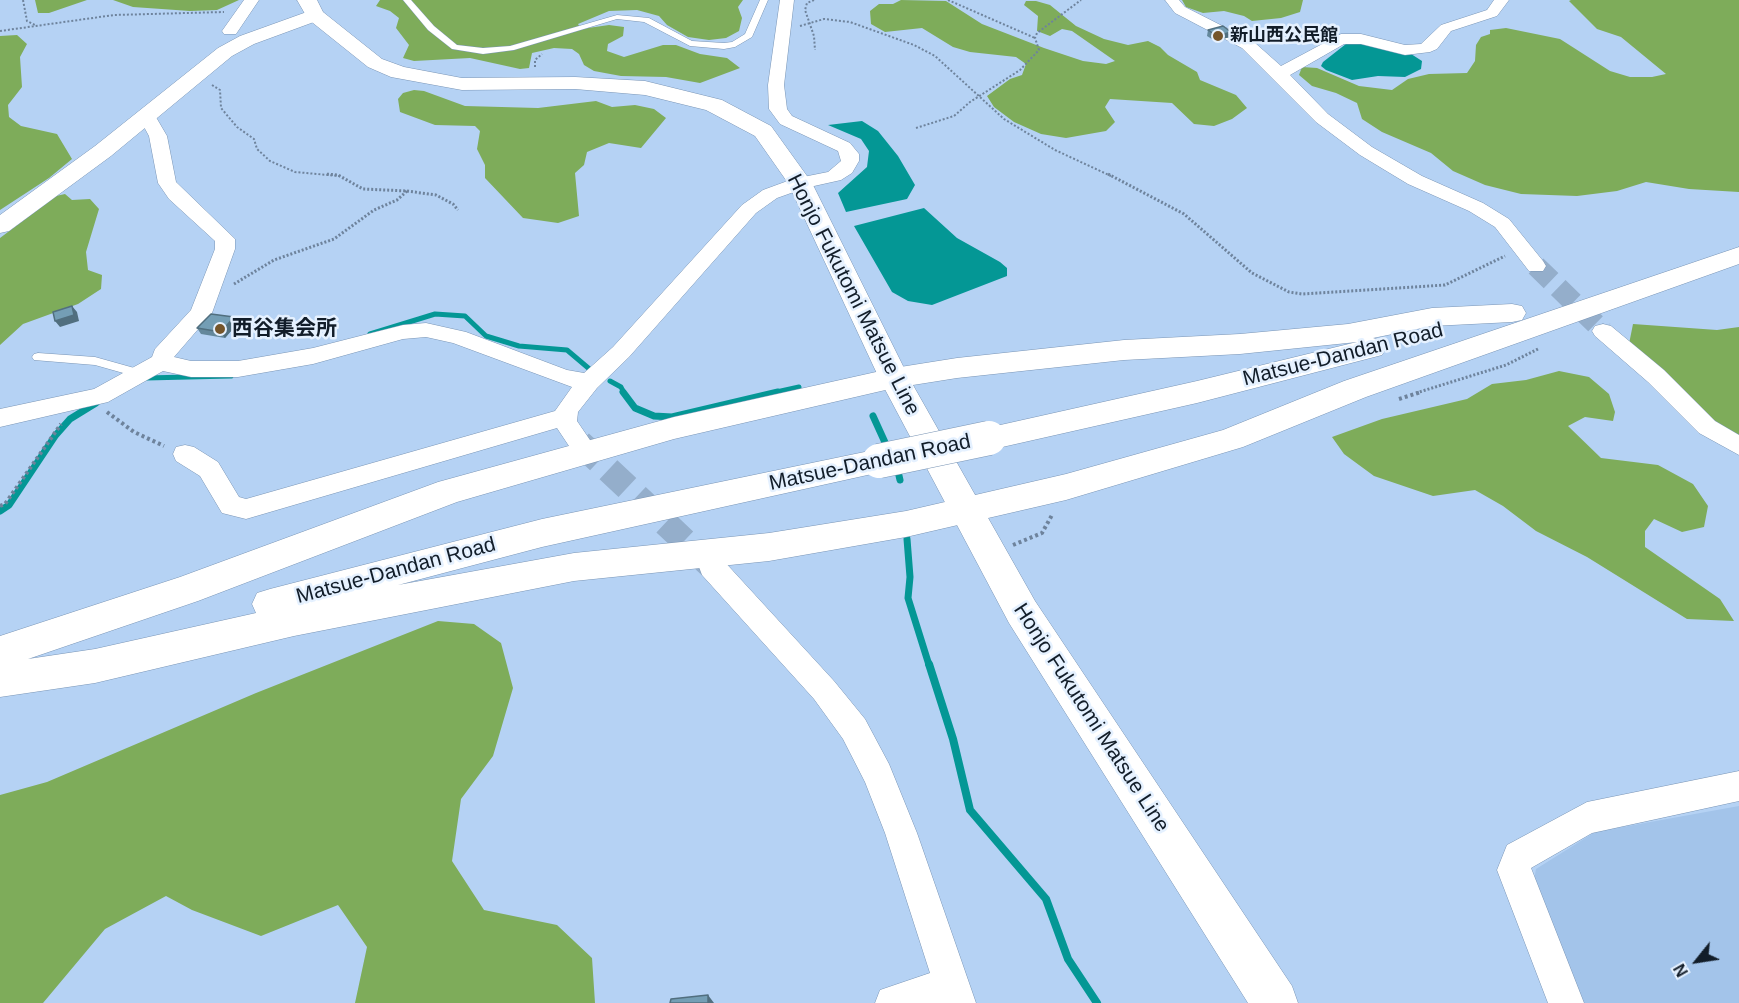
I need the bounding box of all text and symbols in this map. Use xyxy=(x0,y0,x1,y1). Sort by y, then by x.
place label: 新山西公民館 xyxy=(1230,25,1338,47)
marker: 新山西公民館 xyxy=(1211,29,1225,43)
street label: Honjo Fukutomi Matsue Line xyxy=(781,170,925,420)
place label: 西谷集会所 xyxy=(232,316,337,342)
street label: Matsue-Dandan Road xyxy=(1240,318,1446,392)
marker: 西谷集会所 xyxy=(213,322,227,336)
street label: Matsue-Dandan Road xyxy=(767,429,973,497)
street label: Matsue-Dandan Road xyxy=(294,532,498,610)
street label: Honjo Fukutomi Matsue Line xyxy=(1008,599,1174,837)
north arrow xyxy=(1667,931,1727,991)
text: N xyxy=(1671,961,1691,980)

